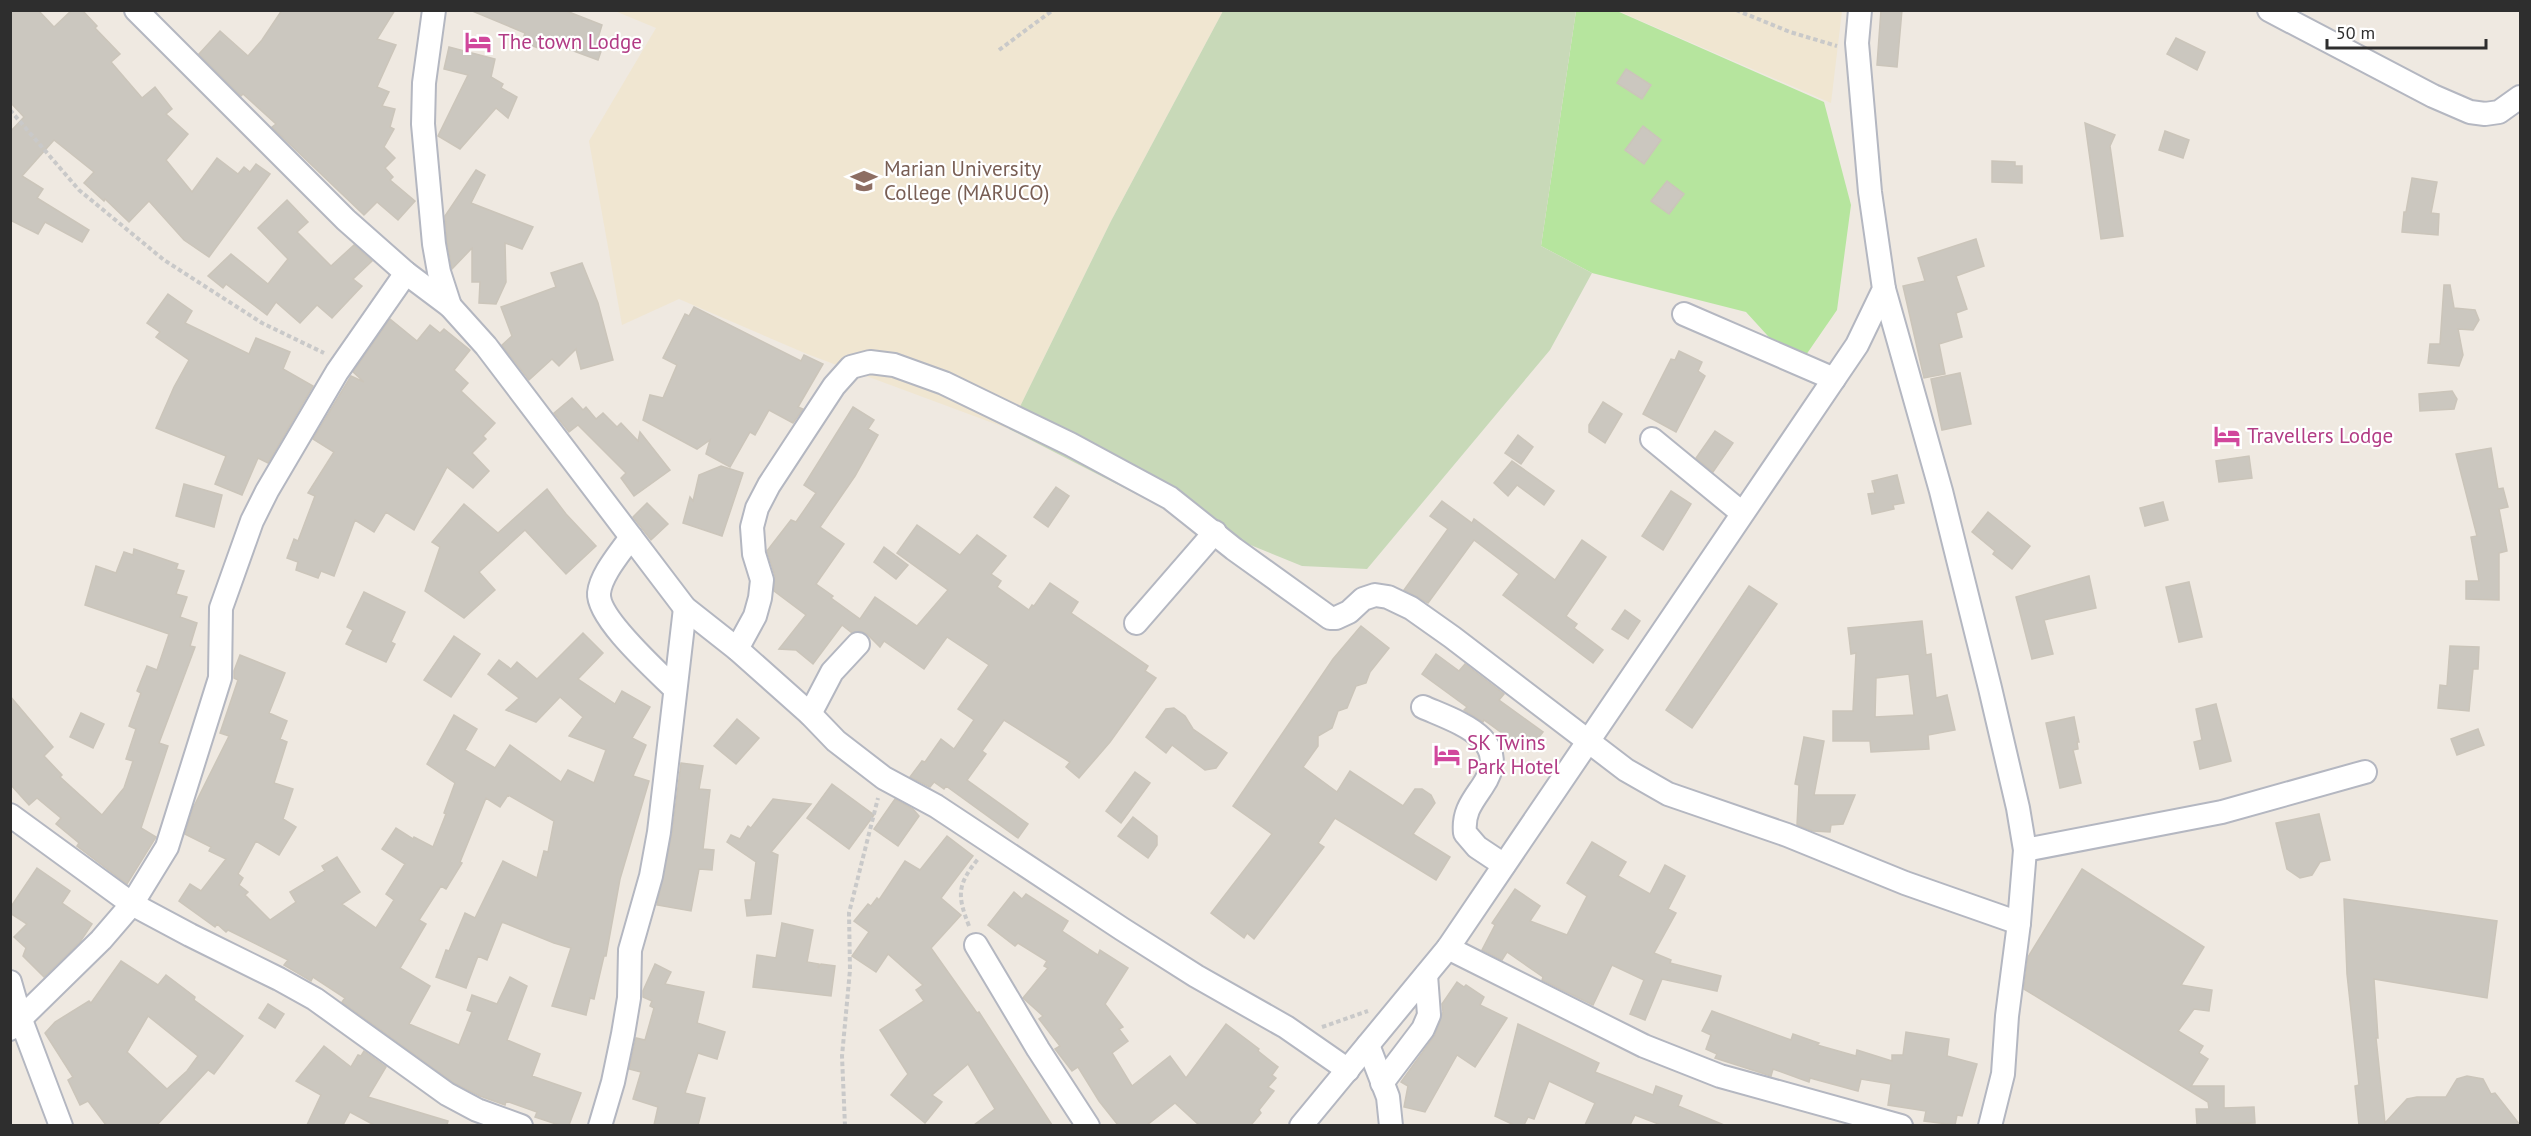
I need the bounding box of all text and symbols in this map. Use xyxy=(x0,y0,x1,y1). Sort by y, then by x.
scale bar xyxy=(2327,12,2486,50)
text: 50 m xyxy=(2336,21,2375,44)
hotel icon: The town Lodge xyxy=(463,27,493,57)
place label: The town Lodge xyxy=(498,28,642,55)
place label: Marian University College (MARUCO) xyxy=(884,155,1049,206)
school or university icon: Marian University College (MARUCO) xyxy=(849,166,879,196)
hotel icon: Travellers Lodge xyxy=(2212,421,2242,451)
place label: Travellers Lodge xyxy=(2247,422,2393,449)
place label: SK Twins Park Hotel xyxy=(1467,729,1560,780)
hotel icon: SK Twins Park Hotel xyxy=(1432,740,1462,770)

